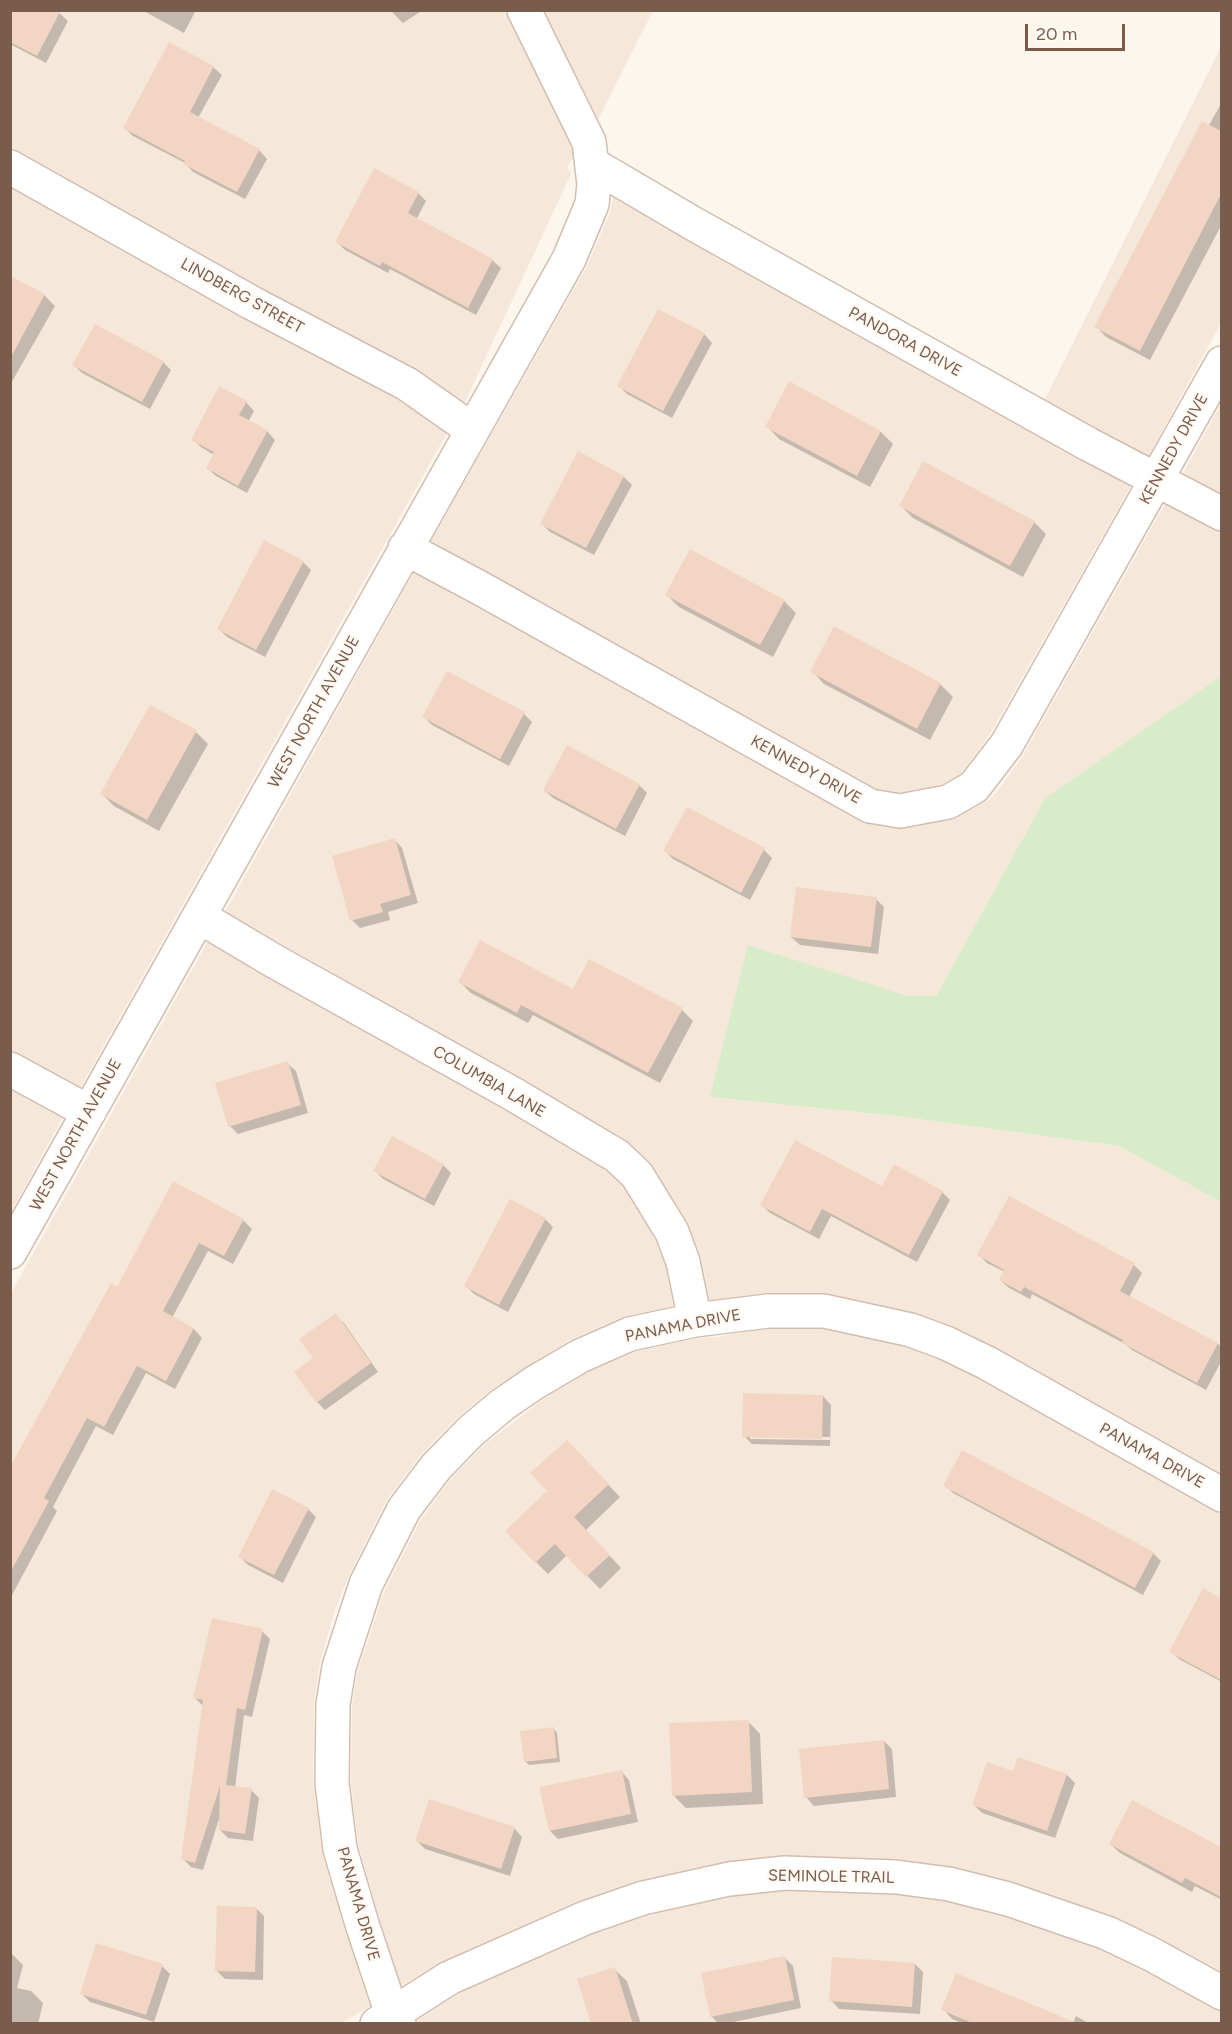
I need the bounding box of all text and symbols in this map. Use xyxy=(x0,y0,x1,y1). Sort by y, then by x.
scale bar xyxy=(1028,12,1128,50)
text: 20 m xyxy=(1036,23,1077,45)
street label: LINDBERG STREET xyxy=(177,254,307,338)
street label: PANDORA DRIVE xyxy=(845,303,965,381)
street label: KENNEDY DRIVE xyxy=(1136,390,1212,508)
street label: WEST NORTH AVENUE xyxy=(264,633,364,791)
street label: KENNEDY DRIVE xyxy=(747,732,865,808)
street label: COLUMBIA LANE xyxy=(429,1042,549,1122)
street label: WEST NORTH AVENUE xyxy=(26,1056,126,1214)
street label: PANAMA DRIVE xyxy=(623,1305,743,1347)
street label: PANAMA DRIVE xyxy=(1096,1419,1208,1493)
street label: PANAMA DRIVE xyxy=(333,1845,383,1963)
street label: SEMINOLE TRAIL xyxy=(768,1866,894,1888)

